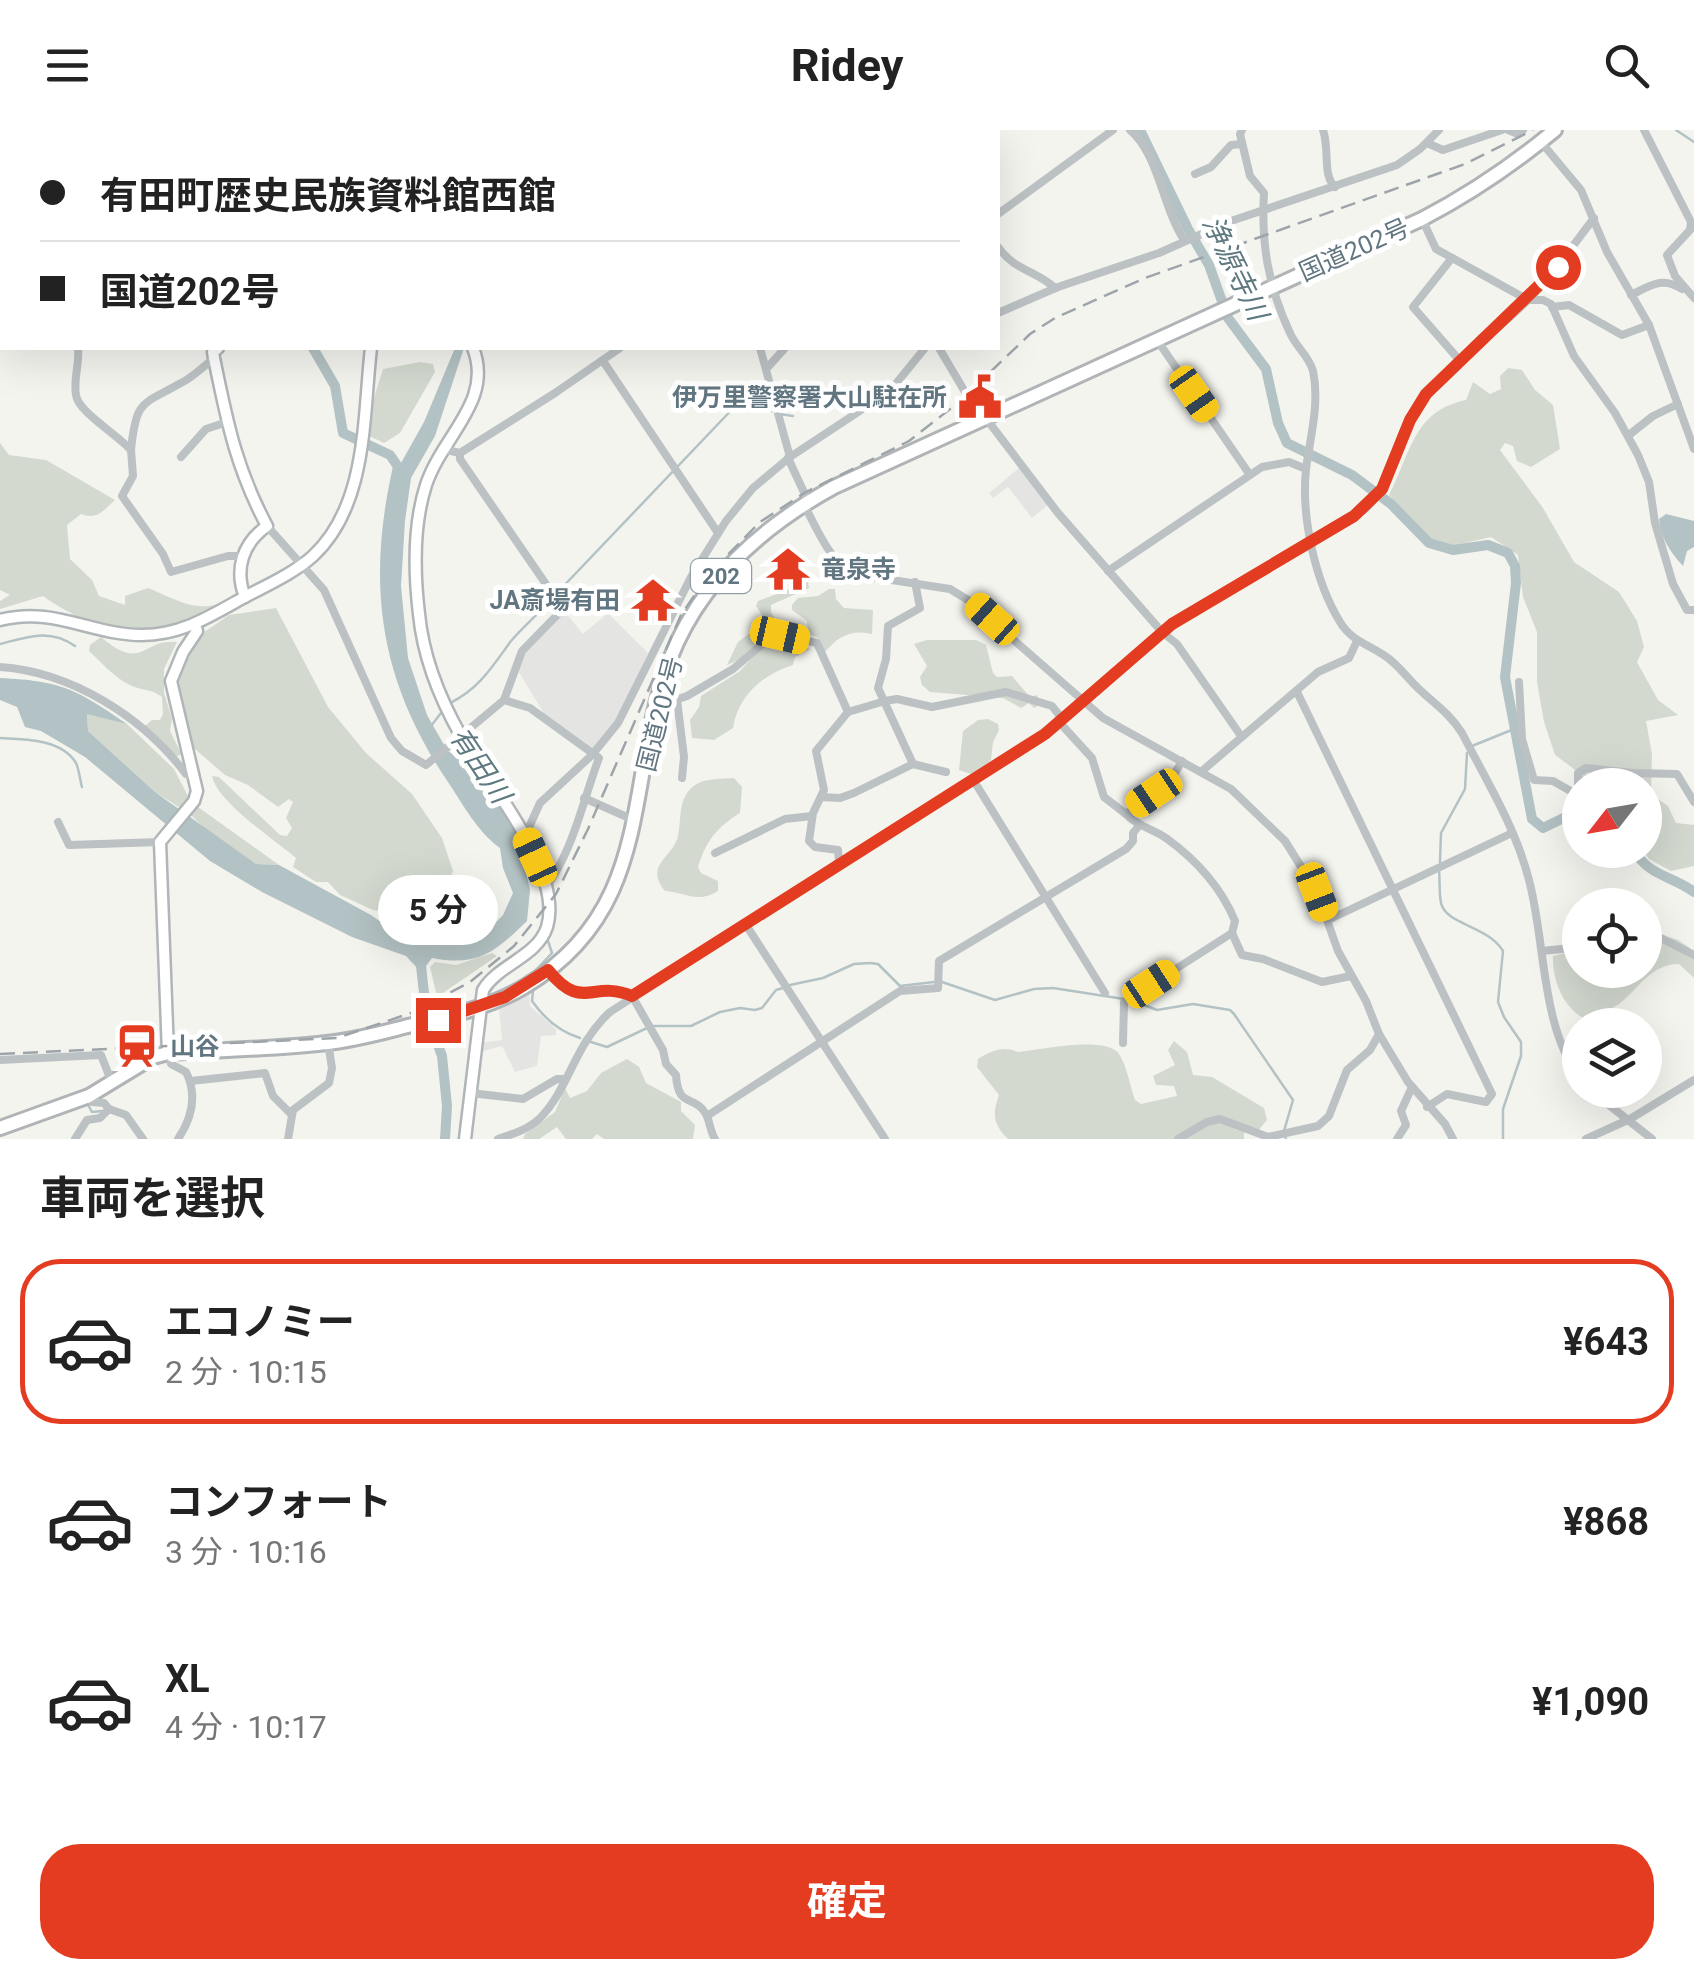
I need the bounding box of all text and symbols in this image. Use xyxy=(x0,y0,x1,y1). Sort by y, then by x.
icon: menu xyxy=(40,38,95,93)
icon: search xyxy=(1599,38,1654,93)
text: Ridey xyxy=(791,39,903,92)
text: 有田町歴史民族資料館西館 xyxy=(100,174,556,218)
water label: 浄源寺川 xyxy=(1196,210,1276,328)
street label: 国道202号 xyxy=(1295,213,1413,287)
route start xyxy=(1536,245,1581,290)
text: 国道202号 xyxy=(100,270,279,314)
car xyxy=(1165,361,1223,427)
public building icon: 伊万里警察署大山駐在所 xyxy=(956,373,1004,421)
place label: 伊万里警察署大山駐在所 xyxy=(672,383,947,412)
temple icon: 竜泉寺 xyxy=(764,545,812,593)
place label: 竜泉寺 xyxy=(821,555,896,584)
road number: 202 xyxy=(691,559,751,593)
temple icon: JA斎場有田 xyxy=(629,576,677,624)
place label: JA斎場有田 xyxy=(490,586,620,615)
car xyxy=(960,588,1024,650)
car xyxy=(747,614,813,656)
street label: 国道202号 xyxy=(632,654,688,774)
water label: 有田川 xyxy=(443,721,519,812)
car xyxy=(1121,764,1187,822)
north arrow xyxy=(1562,768,1662,868)
map controls xyxy=(1562,768,1662,1108)
car xyxy=(509,823,561,891)
car xyxy=(1292,859,1342,925)
callout: 5 分 xyxy=(378,875,498,945)
button: locate xyxy=(1562,888,1662,988)
text: 5 分 xyxy=(409,891,467,929)
car xyxy=(1118,955,1184,1013)
route end xyxy=(416,998,461,1043)
button: layers xyxy=(1562,1008,1662,1108)
station icon: 山谷 xyxy=(113,1022,161,1070)
place label: 山谷 xyxy=(170,1032,220,1061)
text: 車両を選択 xyxy=(40,1172,265,1225)
icon: car xyxy=(45,1297,135,1387)
text: エコノミー xyxy=(165,1300,355,1344)
text: ¥643 xyxy=(1563,1320,1649,1364)
text: 2 分 · 10:15 xyxy=(165,1353,327,1391)
icon: car xyxy=(45,1477,135,1567)
text: コンフォート xyxy=(165,1480,392,1524)
text: ¥868 xyxy=(1563,1500,1649,1544)
text: 3 分 · 10:16 xyxy=(165,1533,327,1571)
icon: car xyxy=(45,1657,135,1747)
text: XL xyxy=(165,1657,210,1701)
text: ¥1,090 xyxy=(1532,1680,1649,1724)
text: 4 分 · 10:17 xyxy=(165,1708,327,1746)
button: 確定 xyxy=(40,1844,1654,1959)

